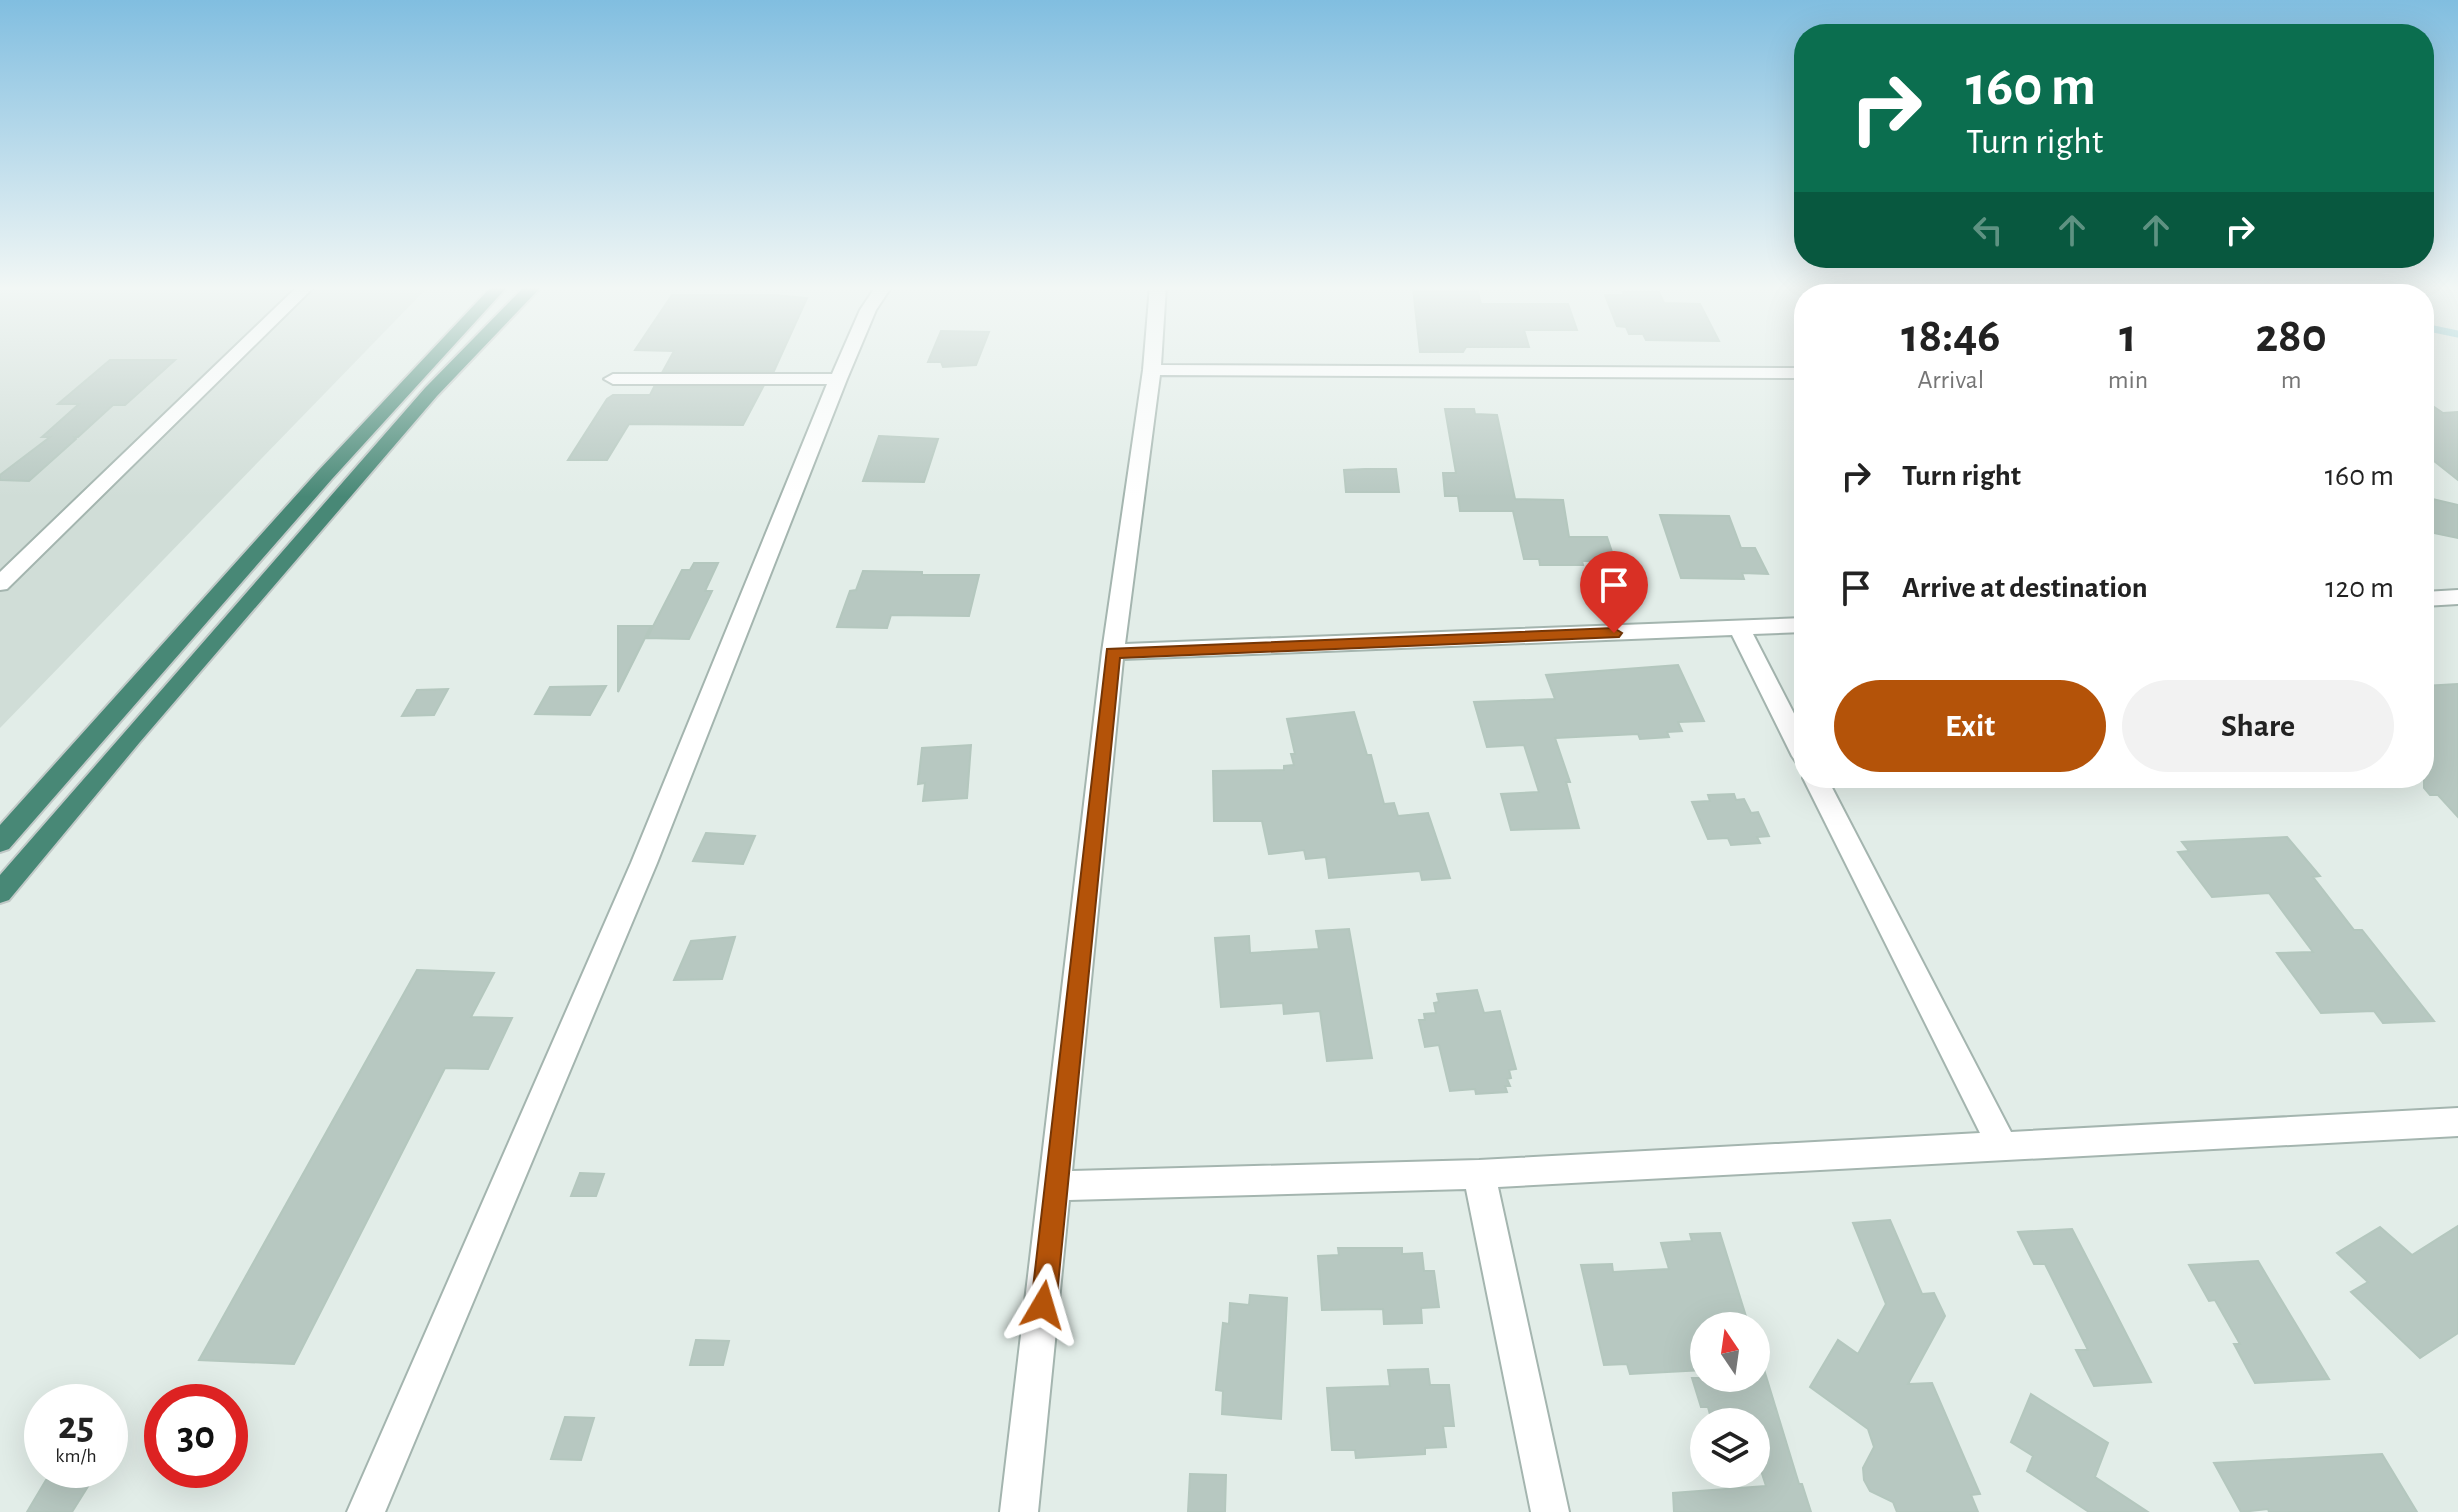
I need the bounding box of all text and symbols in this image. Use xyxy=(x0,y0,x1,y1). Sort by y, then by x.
icon: right xyxy=(1834,56,1938,160)
text: 160 m xyxy=(1966,59,2096,115)
text: Turn right xyxy=(1966,124,2103,160)
icon: left xyxy=(1966,208,2010,252)
icon: ahead xyxy=(2050,208,2094,252)
icon: ahead xyxy=(2134,208,2178,252)
icon: right xyxy=(2218,208,2262,252)
text: 18:46 xyxy=(1901,313,2001,361)
text: 1 xyxy=(2119,313,2137,361)
text: 280 xyxy=(2255,313,2327,361)
text: Arrival xyxy=(1917,367,1984,393)
text: min xyxy=(2108,367,2148,393)
text: m xyxy=(2281,367,2302,393)
icon: right xyxy=(1834,454,1878,498)
text: Turn right xyxy=(1902,461,2021,491)
text: 160 m xyxy=(2325,461,2394,491)
pin xyxy=(1580,551,1648,633)
icon: arrive xyxy=(1592,563,1636,607)
icon: arrive xyxy=(1834,566,1878,610)
text: Arrive at destination xyxy=(1902,573,2148,603)
text: 120 m xyxy=(2325,573,2394,603)
button: Exit xyxy=(1834,680,2106,772)
button: Share xyxy=(2122,680,2394,772)
position arrow xyxy=(1001,1263,1085,1347)
north arrow xyxy=(1690,1312,1770,1392)
map controls xyxy=(1690,1312,1770,1488)
speed limit sign: 30 xyxy=(144,1384,248,1488)
text: 25 xyxy=(58,1406,94,1446)
button: layers xyxy=(1690,1408,1770,1488)
text: km/h xyxy=(55,1446,97,1466)

